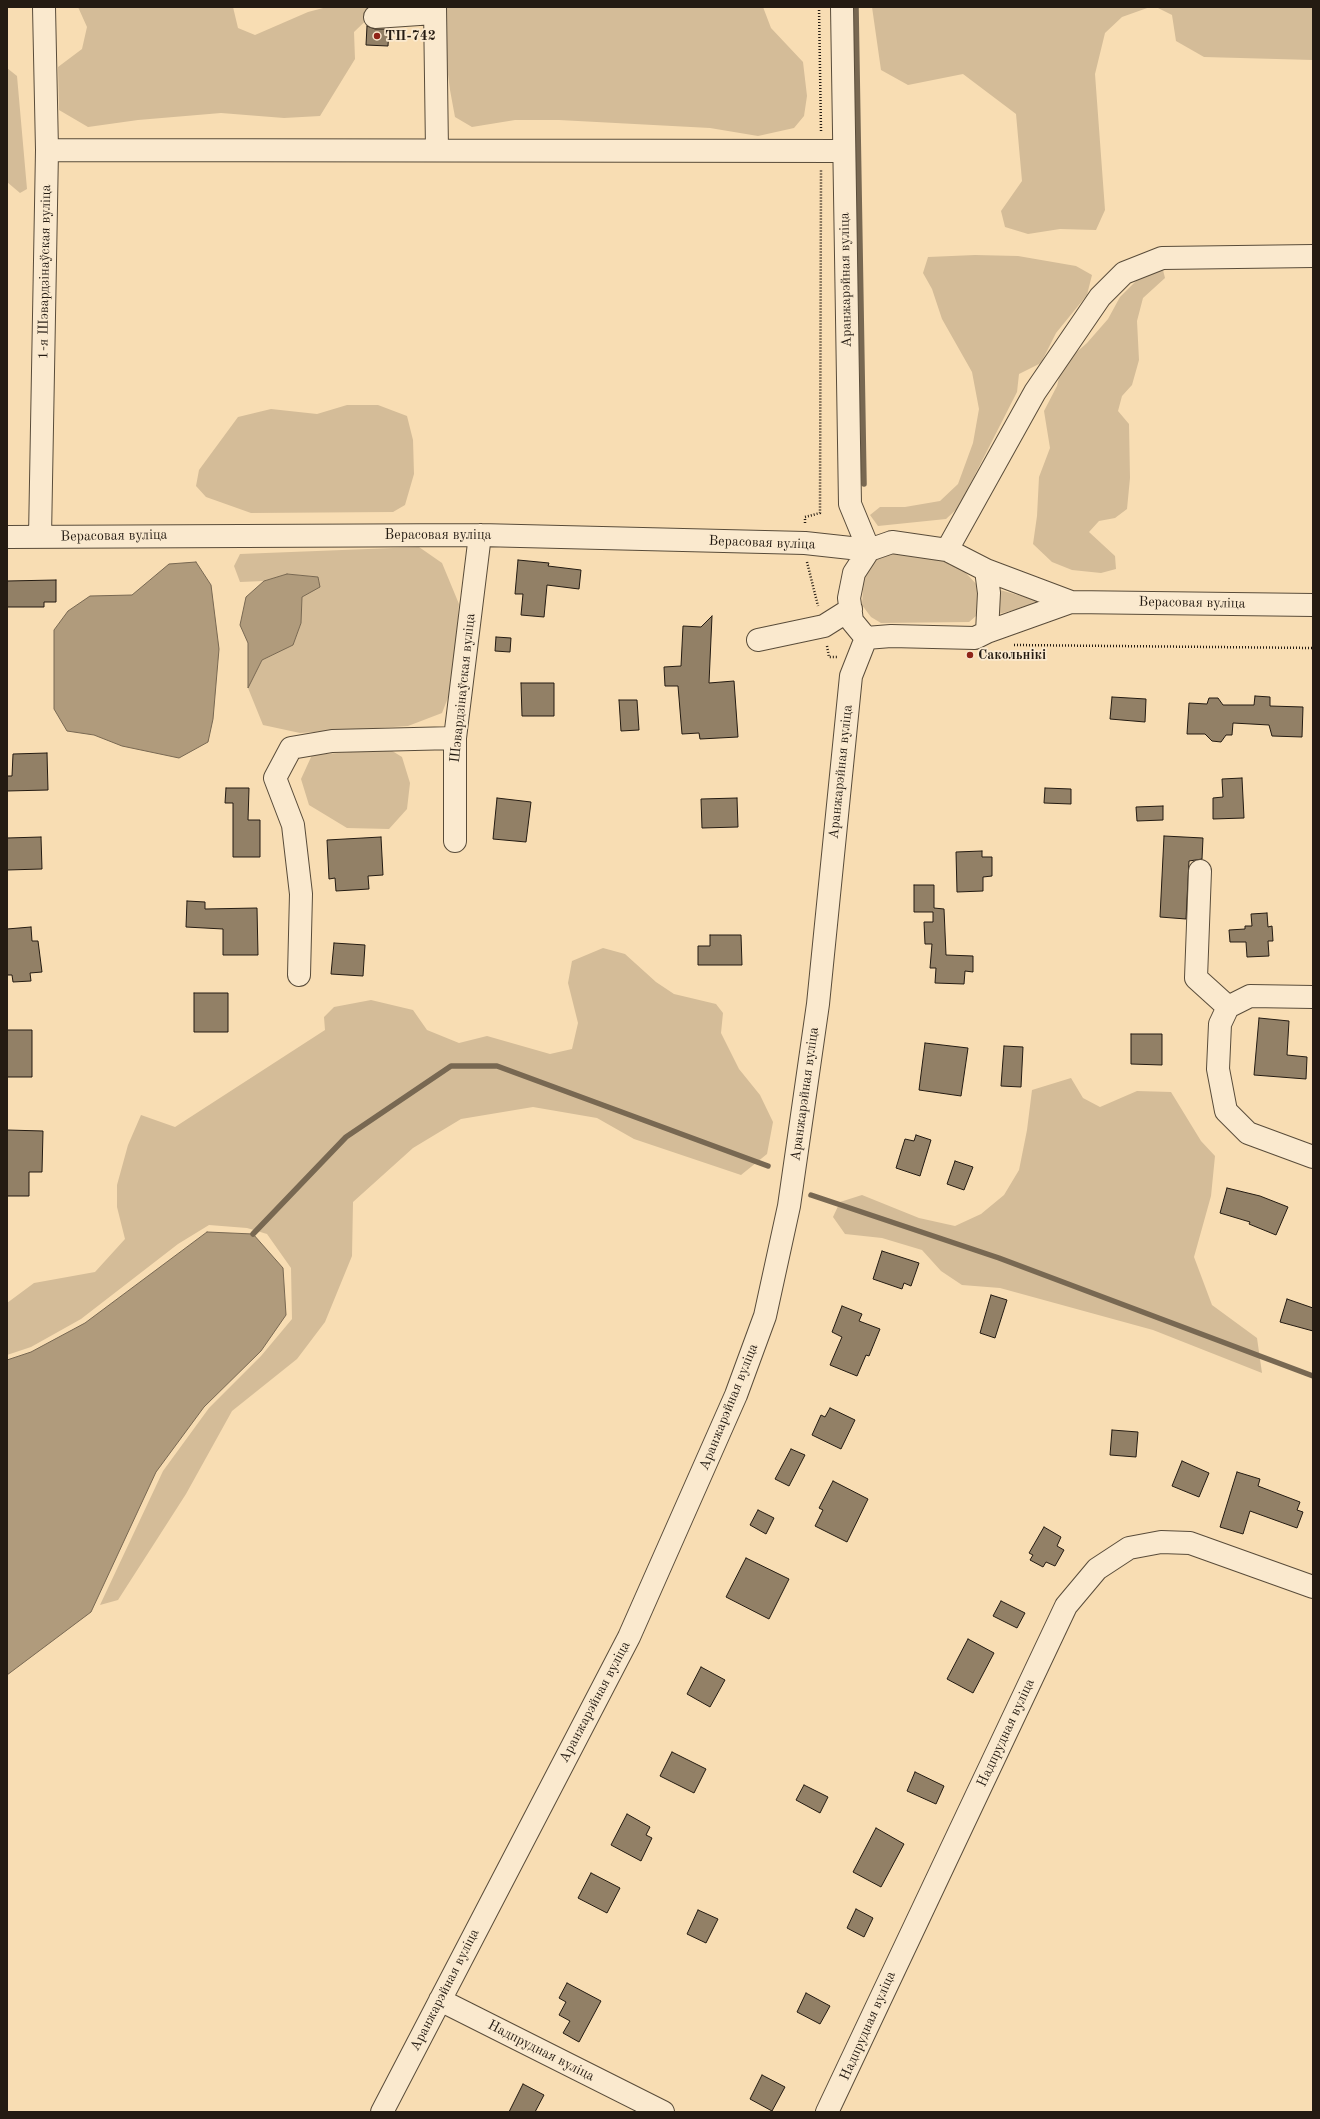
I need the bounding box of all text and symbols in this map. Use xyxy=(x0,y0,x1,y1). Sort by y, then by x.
place label: ТП-742 xyxy=(385,28,436,44)
marker: ТП-742 xyxy=(372,31,382,41)
street label: 1-я Шэвардзінаўская вуліца xyxy=(35,184,55,360)
street label: Аранжарэйная вуліца xyxy=(836,212,856,348)
street label: Верасовая вуліца xyxy=(60,527,168,545)
street label: Верасовая вуліца xyxy=(385,527,491,543)
street label: Верасовая вуліца xyxy=(708,533,816,553)
street label: Верасовая вуліца xyxy=(1138,594,1246,612)
street label: Шэвардзінаўская вуліца xyxy=(447,612,479,764)
place label: Сакольнікі xyxy=(978,647,1046,663)
marker: Сакольнікі xyxy=(965,650,975,660)
street label: Аранжарэйная вуліца xyxy=(826,704,856,840)
street label: Аранжарэйная вуліца xyxy=(787,1026,823,1162)
street label: Аранжарэйная вуліца xyxy=(696,1341,762,1473)
street label: Аранжарэйная вуліца xyxy=(556,1638,634,1766)
street label: Надпрудная вуліца xyxy=(974,1676,1038,1790)
street label: Аранжарэйная вуліца xyxy=(407,1926,483,2054)
street label: Надпрудная вуліца xyxy=(836,1969,900,2083)
street label: Надпрудная вуліца xyxy=(485,2017,597,2085)

